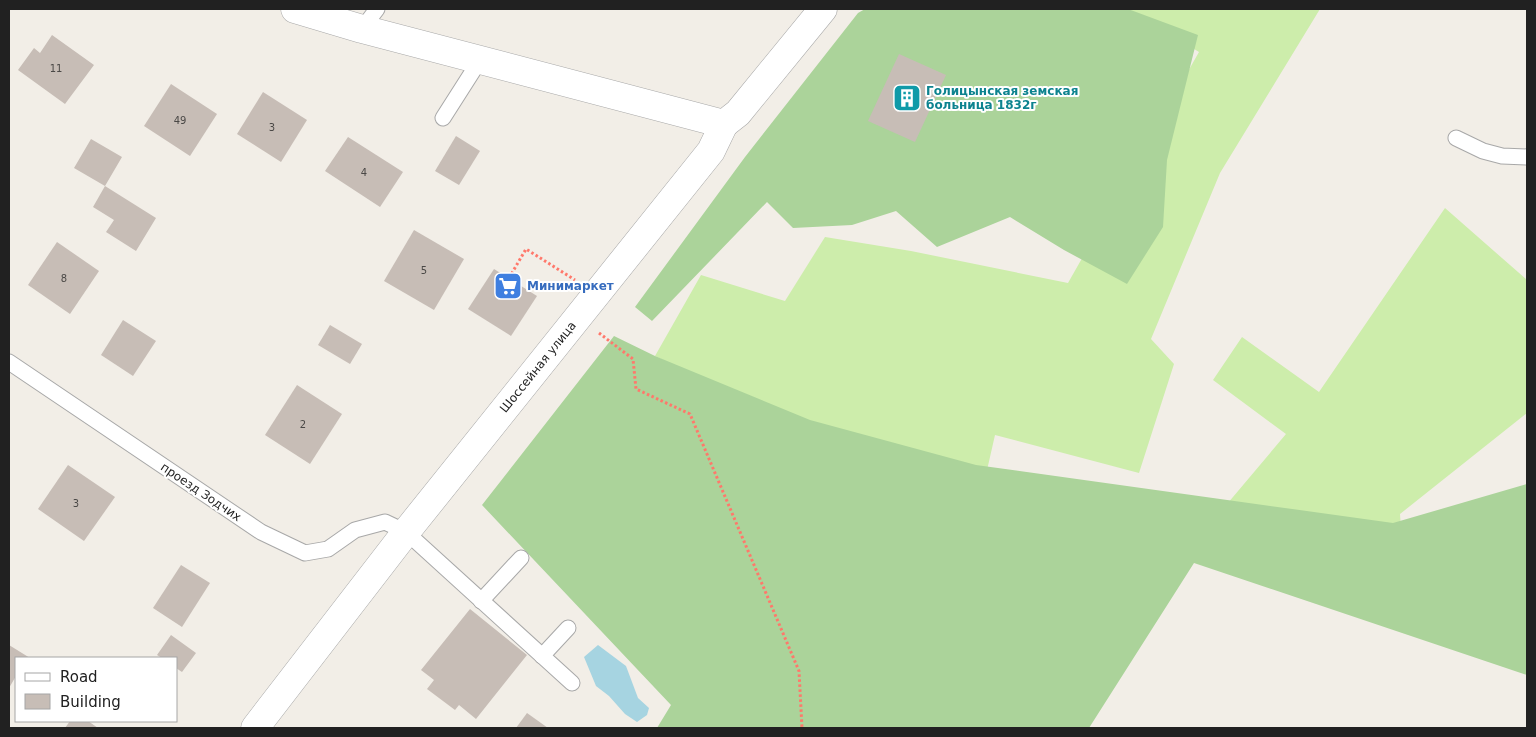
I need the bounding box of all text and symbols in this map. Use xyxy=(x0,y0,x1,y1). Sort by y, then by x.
house number: 11 xyxy=(50,63,62,74)
building icon: Голицынская земская больница 1832г xyxy=(892,83,922,113)
place label: Голицынская земская больница 1832г xyxy=(926,84,1078,112)
house number: 49 xyxy=(174,115,186,126)
house number: 3 xyxy=(269,122,275,133)
house number: 4 xyxy=(361,167,367,178)
house number: 5 xyxy=(421,265,427,276)
supermarket icon: Минимаркет xyxy=(493,271,523,301)
house number: 8 xyxy=(61,273,67,284)
place label: Минимаркет xyxy=(527,279,614,293)
street label: Шоссейная улица xyxy=(497,319,579,415)
house number: 2 xyxy=(300,419,306,430)
street label: проезд Зодчих xyxy=(158,460,244,524)
house number: 3 xyxy=(73,498,79,509)
legend xyxy=(15,657,178,722)
text: Road xyxy=(60,668,98,686)
text: Building xyxy=(60,693,121,711)

